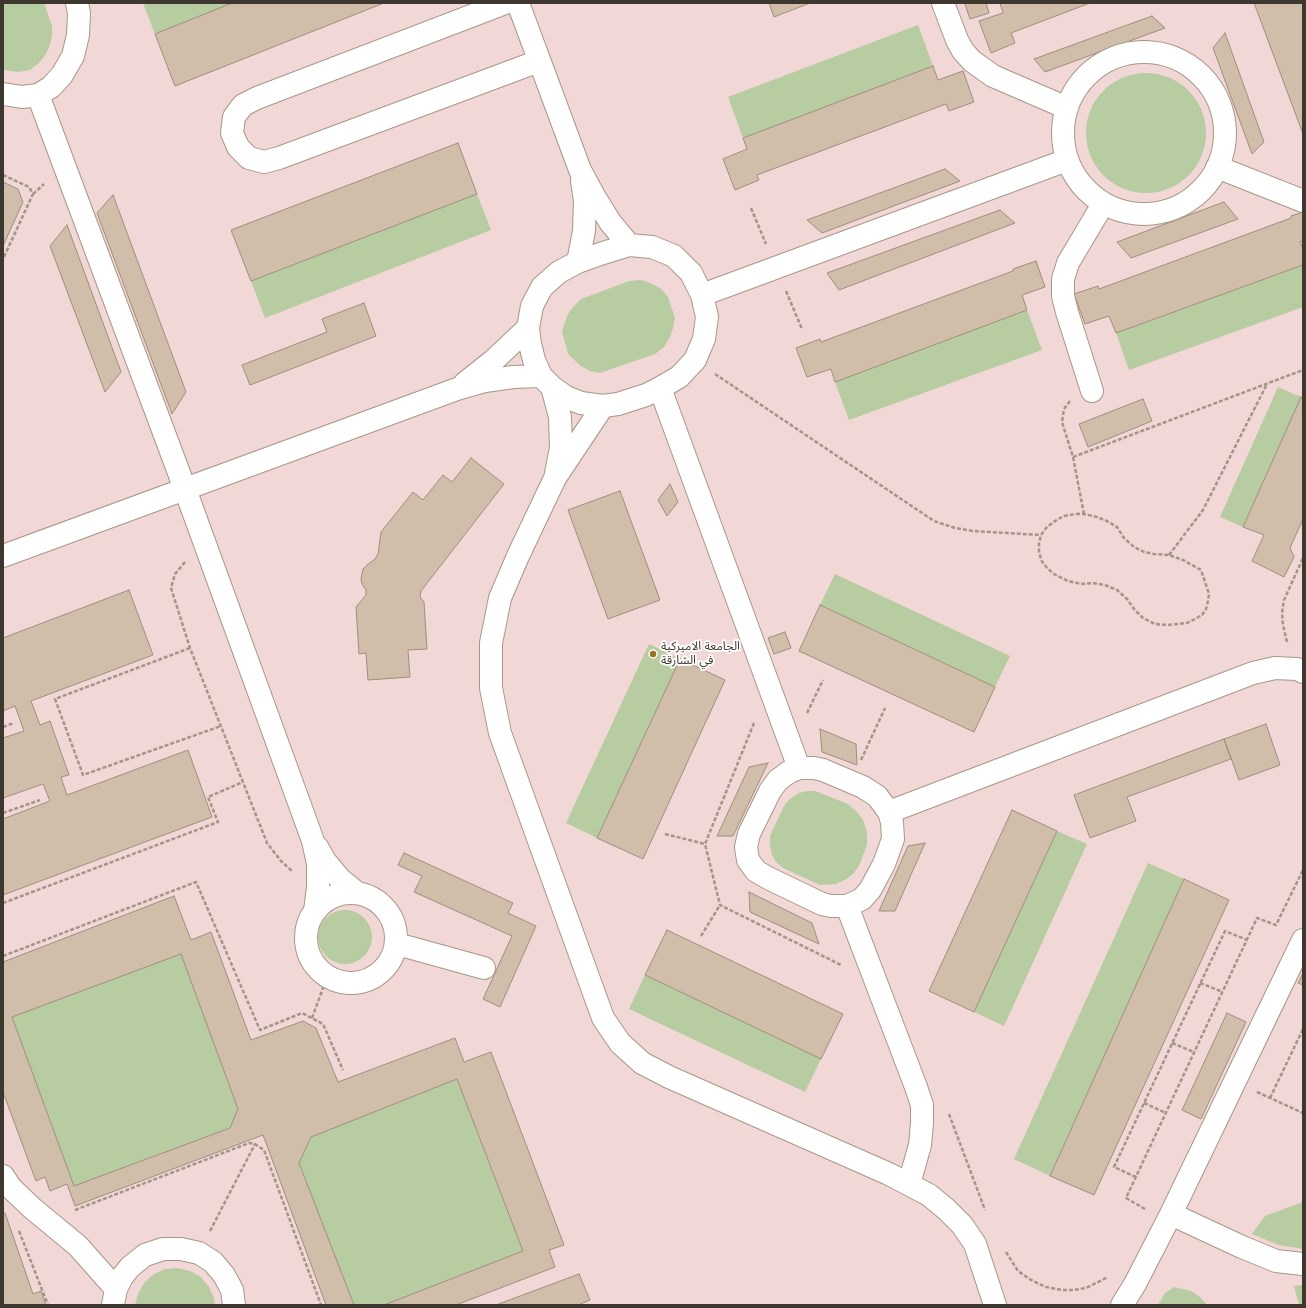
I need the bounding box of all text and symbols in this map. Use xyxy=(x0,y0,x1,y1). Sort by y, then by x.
place label: الجامعة الاميركية في الشارقة xyxy=(661,640,740,668)
marker: الجامعة الاميركية في الشارقة xyxy=(648,649,658,659)

